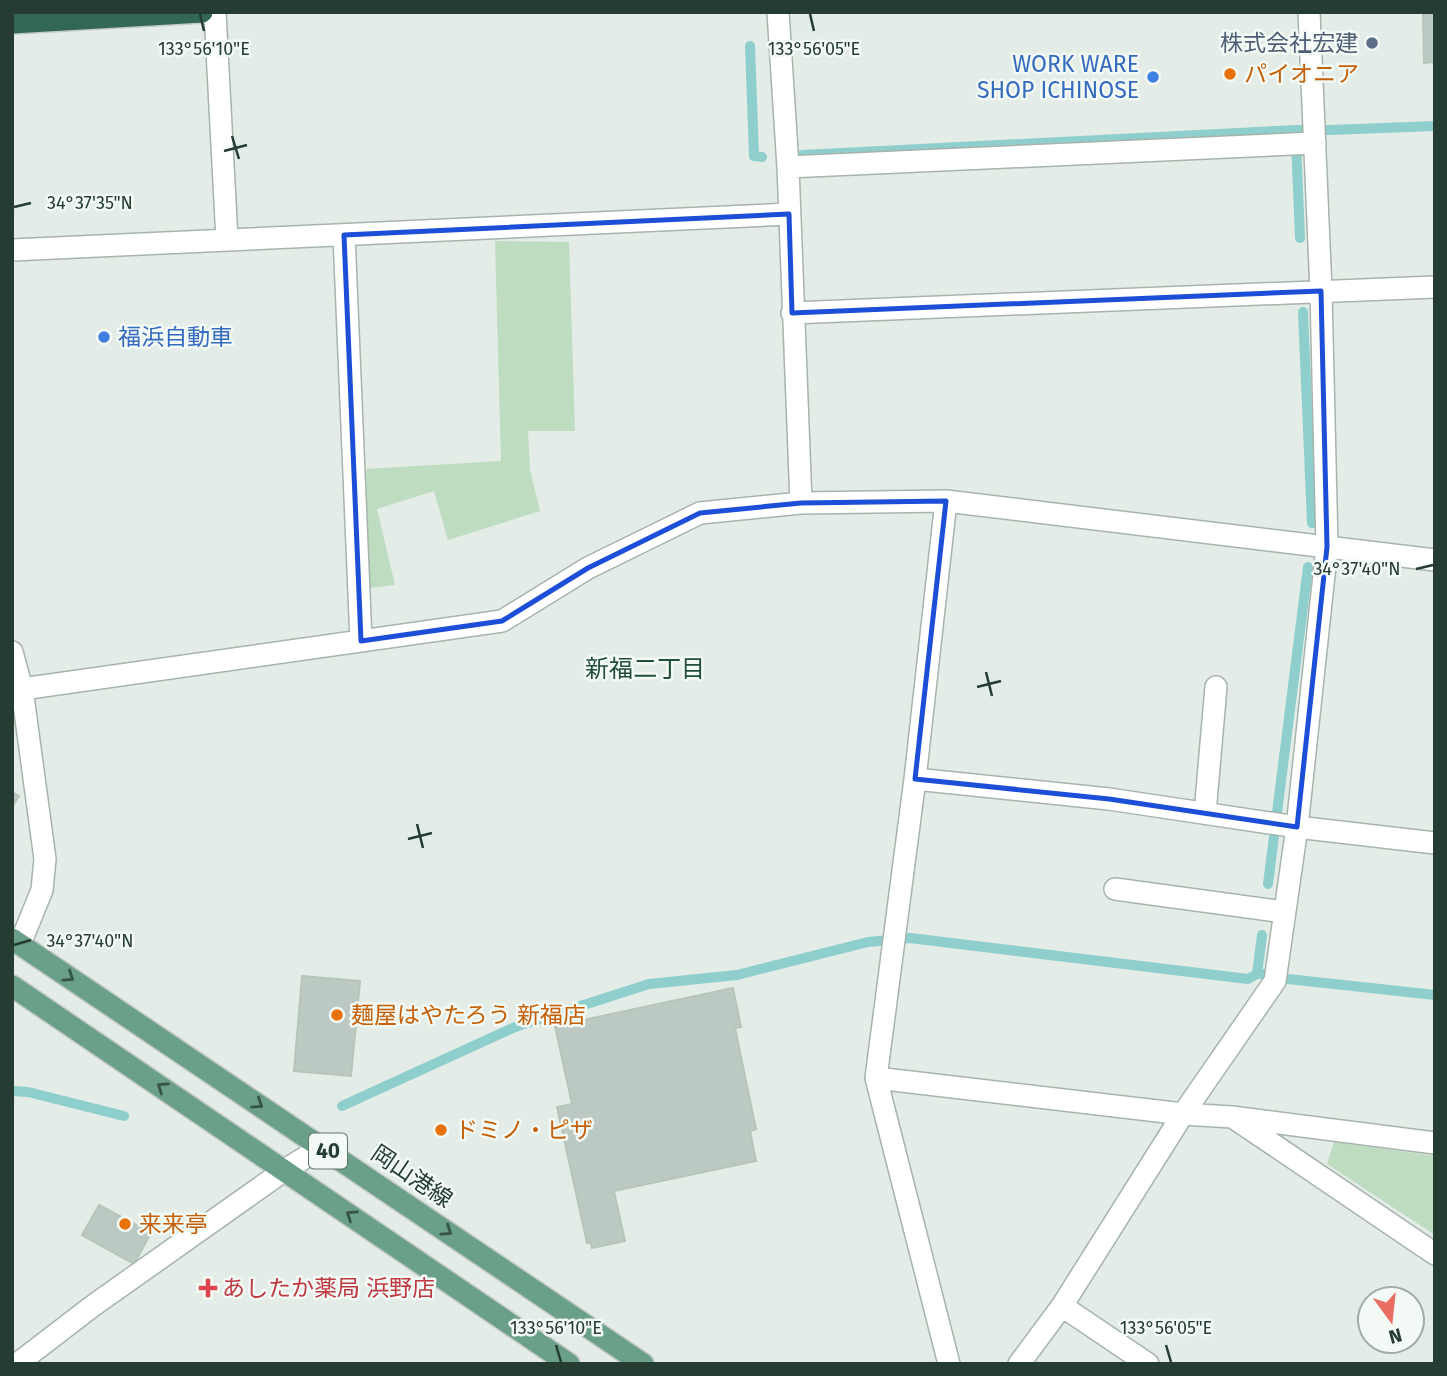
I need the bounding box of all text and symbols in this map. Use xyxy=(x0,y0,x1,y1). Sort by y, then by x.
place label: 株式会社宏建 xyxy=(1220,29,1358,57)
marker: 株式会社宏建 xyxy=(1364,35,1380,51)
text: 133°56'10"E xyxy=(158,38,250,60)
text: 133°56'05"E xyxy=(768,38,860,60)
place label: WORK WARE SHOP ICHINOSE xyxy=(977,50,1139,104)
place label: パイオニア xyxy=(1244,60,1359,88)
marker: パイオニア xyxy=(1222,66,1238,82)
marker: WORK WARE SHOP ICHINOSE xyxy=(1145,69,1161,85)
text: 34°37'35"N xyxy=(47,192,133,214)
place label: 福浜自動車 xyxy=(118,323,233,351)
marker: 福浜自動車 xyxy=(96,329,112,345)
text: 34°37'40"N xyxy=(1313,558,1401,580)
district label: 新福二丁目 xyxy=(585,655,705,683)
text: 34°37'40"N xyxy=(46,930,134,952)
one-way arrow xyxy=(61,969,74,981)
place label: 麺屋はやたろう 新福店 xyxy=(351,1001,586,1029)
marker: 麺屋はやたろう 新福店 xyxy=(329,1007,345,1023)
one-way arrow xyxy=(157,1082,170,1095)
one-way arrow xyxy=(250,1095,263,1108)
place label: ドミノ・ピザ xyxy=(455,1116,593,1144)
marker: ドミノ・ピザ xyxy=(433,1122,449,1138)
road number: 40 xyxy=(309,1134,347,1168)
street label: 岡山港線 xyxy=(366,1139,458,1213)
place label: 来来亭 xyxy=(139,1210,208,1238)
one-way arrow xyxy=(345,1210,358,1223)
marker: 来来亭 xyxy=(117,1216,133,1232)
one-way arrow xyxy=(439,1223,452,1236)
place label: あしたか薬局 浜野店 xyxy=(222,1274,435,1302)
marker: あしたか薬局 浜野店 xyxy=(200,1280,216,1296)
north arrow xyxy=(1356,1285,1426,1355)
text: 133°56'10"E xyxy=(510,1317,602,1339)
text: 133°56'05"E xyxy=(1120,1317,1212,1339)
text: N xyxy=(1386,1323,1404,1349)

